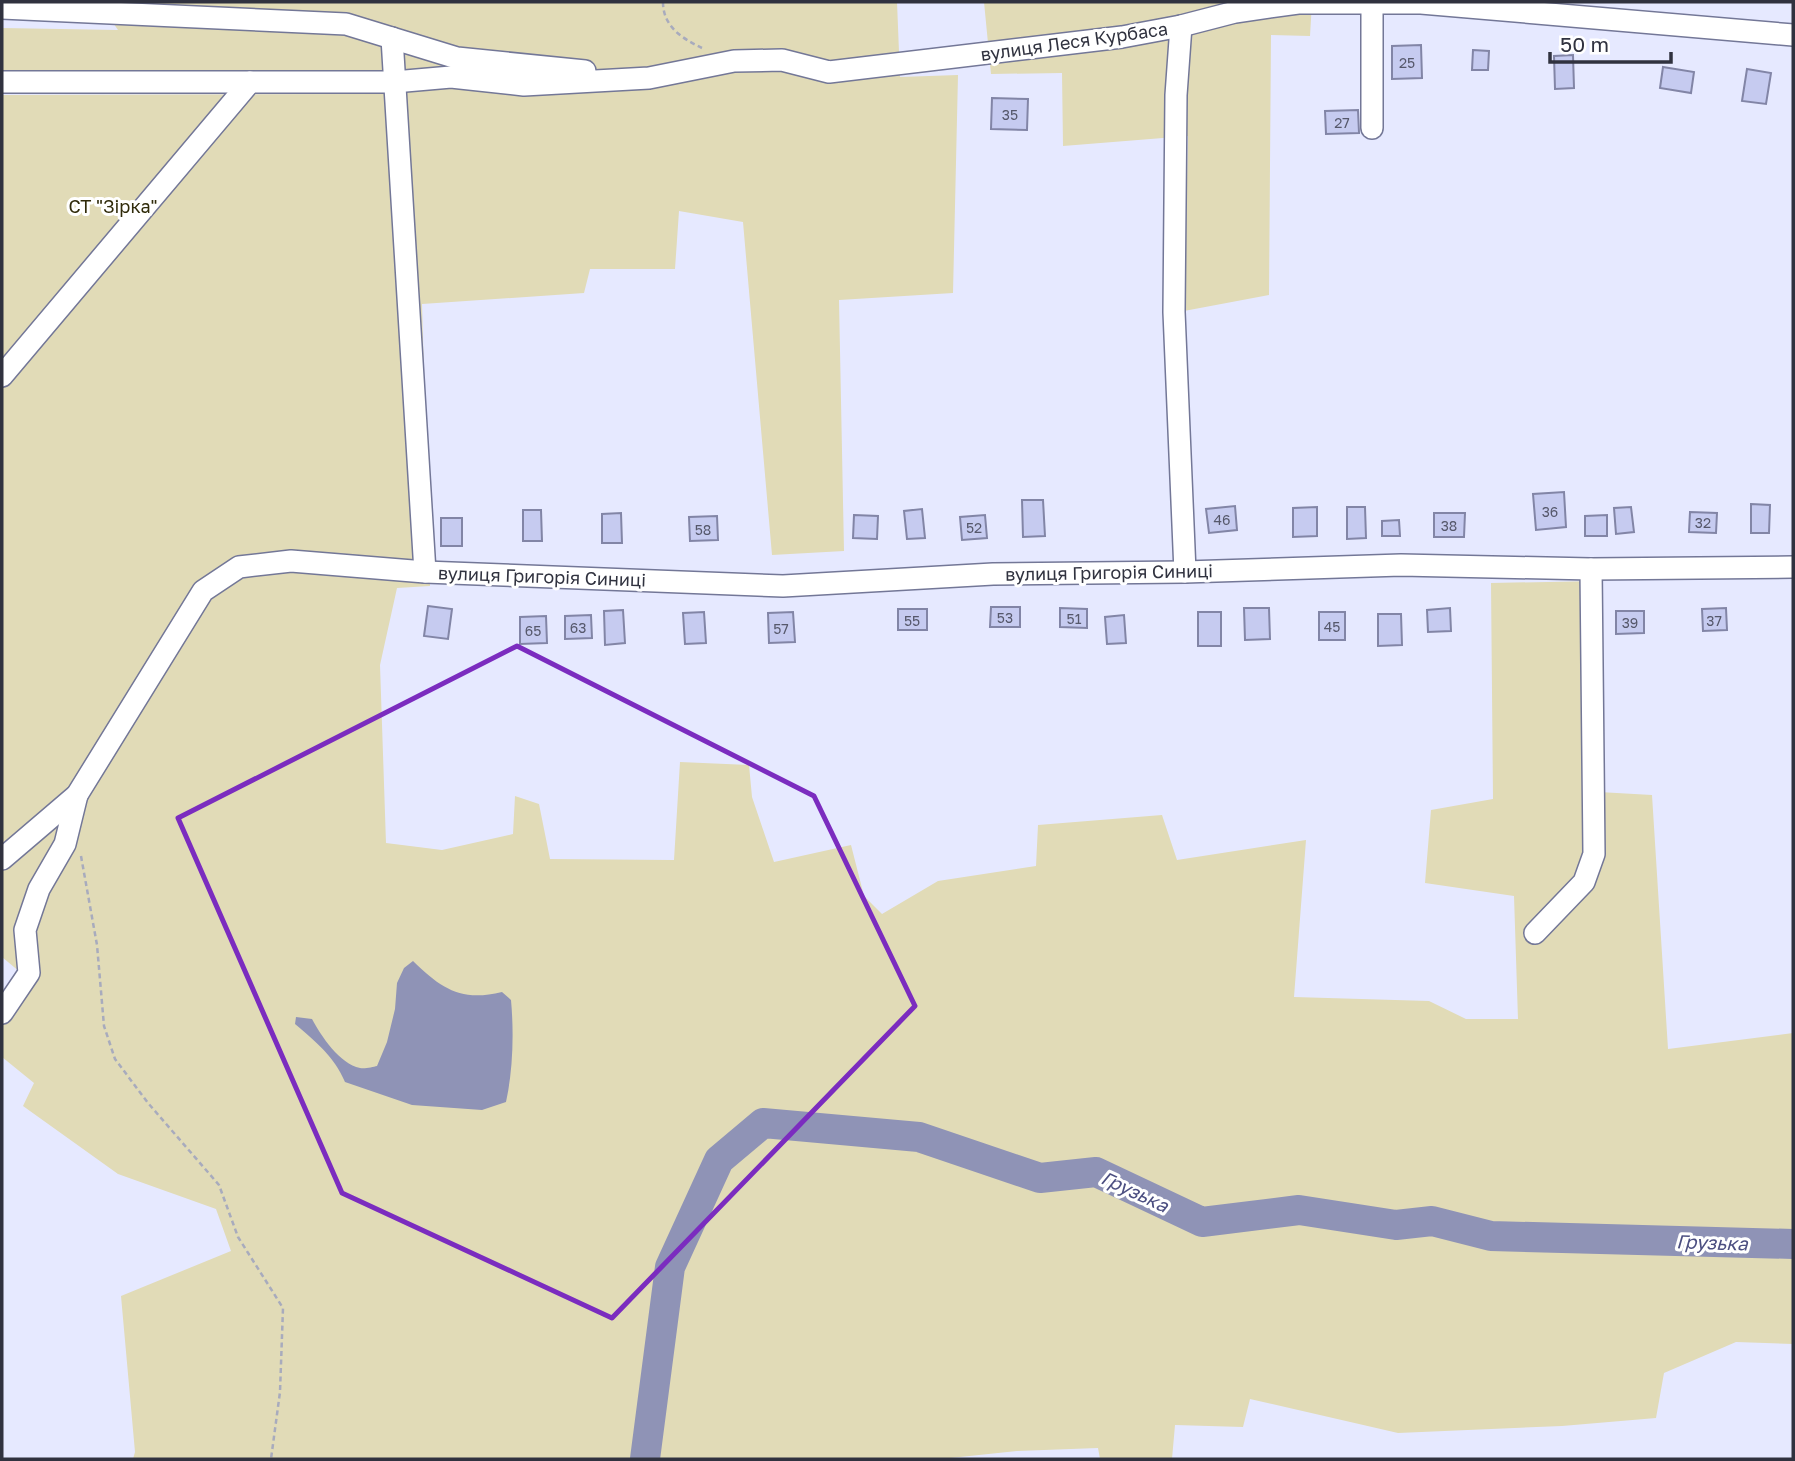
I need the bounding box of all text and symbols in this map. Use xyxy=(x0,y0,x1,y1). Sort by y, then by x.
street label: вулиця Леся Курбаса xyxy=(979,17,1169,65)
scale bar xyxy=(1550,21,1671,65)
text: 50 m xyxy=(1560,31,1609,57)
house number: 25 xyxy=(1399,54,1415,71)
house number: 35 xyxy=(1002,106,1018,123)
house number: 27 xyxy=(1334,114,1350,131)
park label: СТ "Зірка" xyxy=(68,195,158,217)
house number: 36 xyxy=(1542,503,1558,520)
house number: 46 xyxy=(1213,511,1231,528)
house number: 32 xyxy=(1695,514,1711,531)
house number: 38 xyxy=(1441,517,1457,534)
house number: 52 xyxy=(966,519,982,536)
house number: 58 xyxy=(695,521,711,538)
street label: вулиця Григорія Синиці xyxy=(1005,559,1213,585)
street label: вулиця Григорія Синиці xyxy=(438,561,646,591)
house number: 53 xyxy=(997,609,1013,626)
house number: 51 xyxy=(1067,610,1082,627)
house number: 55 xyxy=(904,612,920,629)
house number: 37 xyxy=(1706,612,1722,629)
house number: 39 xyxy=(1622,614,1638,631)
house number: 45 xyxy=(1324,618,1340,635)
house number: 63 xyxy=(570,619,586,636)
house number: 57 xyxy=(773,620,789,637)
house number: 65 xyxy=(525,622,541,639)
water label: Грузька xyxy=(1098,1165,1173,1217)
water label: Грузька xyxy=(1676,1229,1749,1255)

